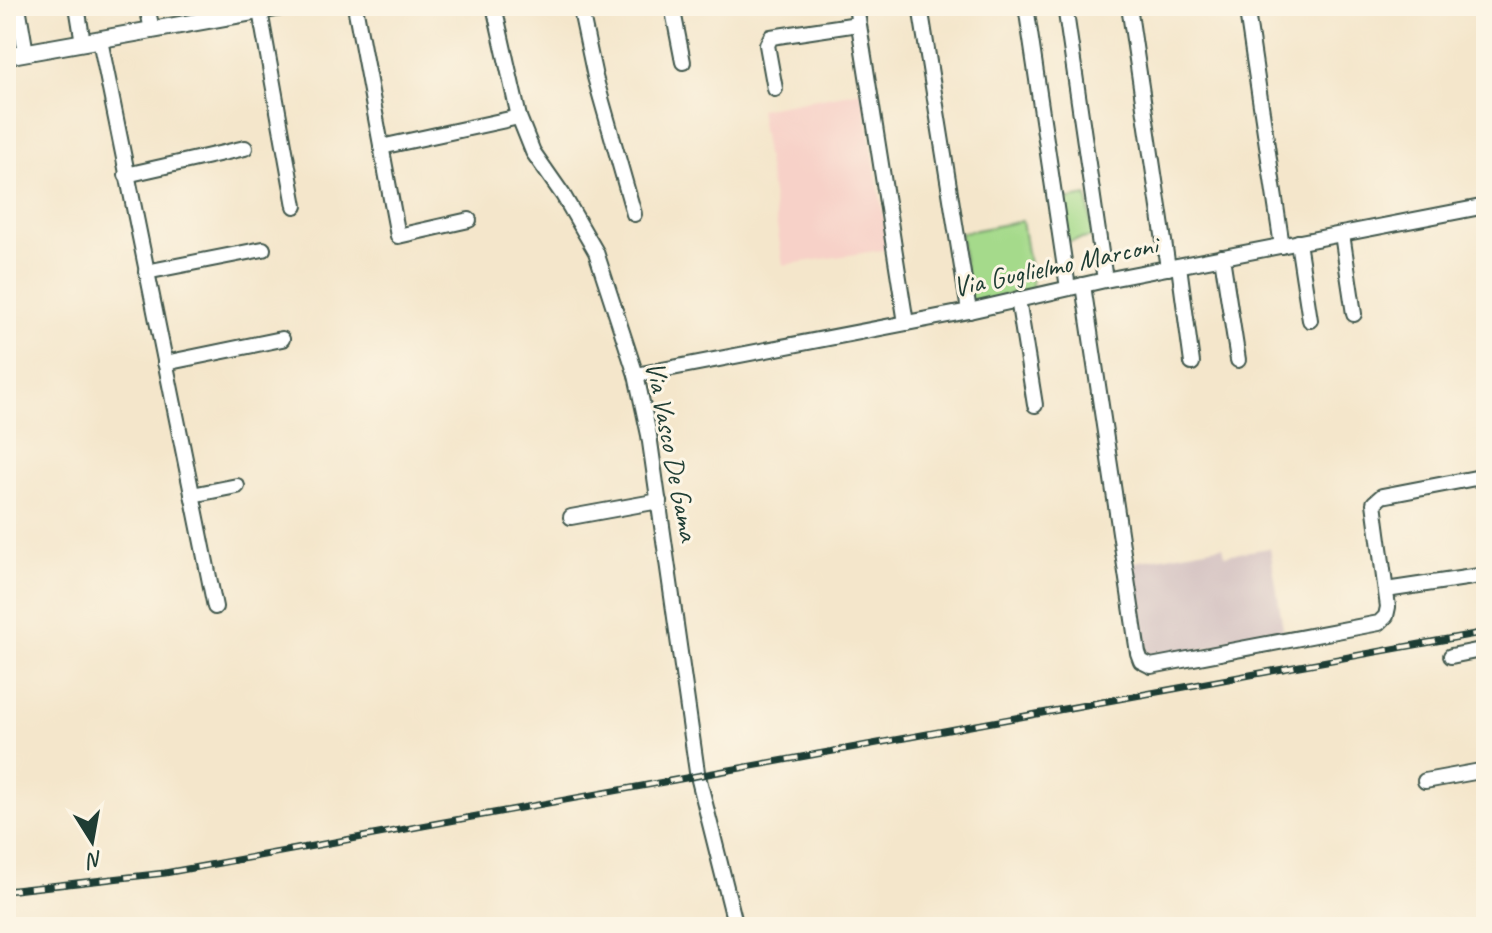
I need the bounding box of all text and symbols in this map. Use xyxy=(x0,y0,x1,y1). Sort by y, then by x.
street label: Via Guglielmo Marconi xyxy=(950,226,1164,304)
street label: Via Vasco De Gama xyxy=(638,358,707,546)
north arrow xyxy=(52,801,132,881)
text: N xyxy=(83,845,105,875)

